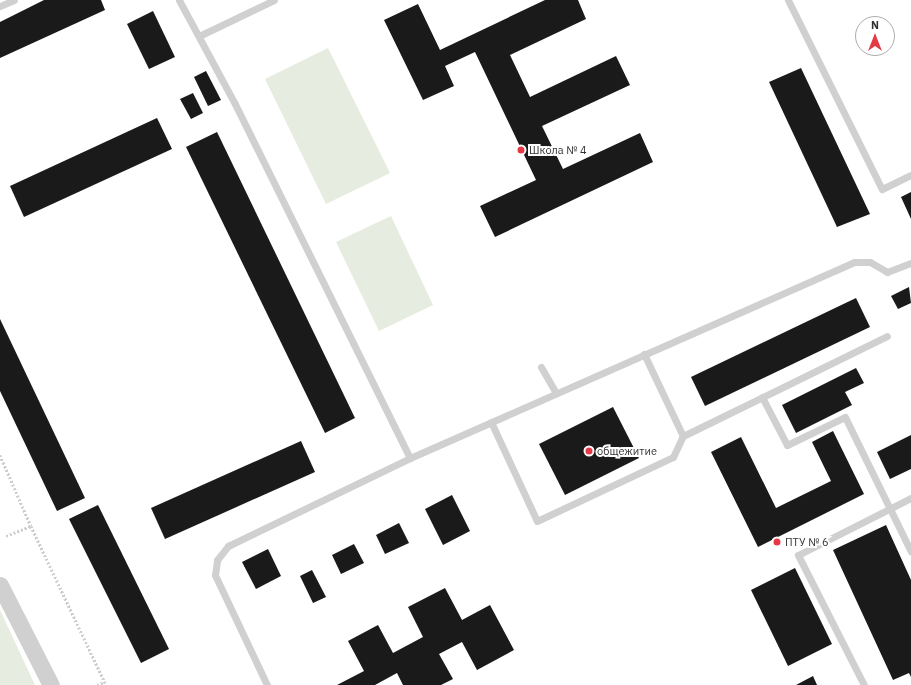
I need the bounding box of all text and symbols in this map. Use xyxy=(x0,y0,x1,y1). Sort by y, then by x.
north arrow xyxy=(855,16,895,56)
text: N xyxy=(871,18,879,32)
place label: Школа № 4 xyxy=(529,143,587,157)
marker: Школа № 4 xyxy=(516,145,526,155)
place label: общежитие xyxy=(597,444,657,458)
marker: общежитие xyxy=(584,446,594,456)
place label: ПТУ № 6 xyxy=(785,535,829,549)
marker: ПТУ № 6 xyxy=(772,537,782,547)

